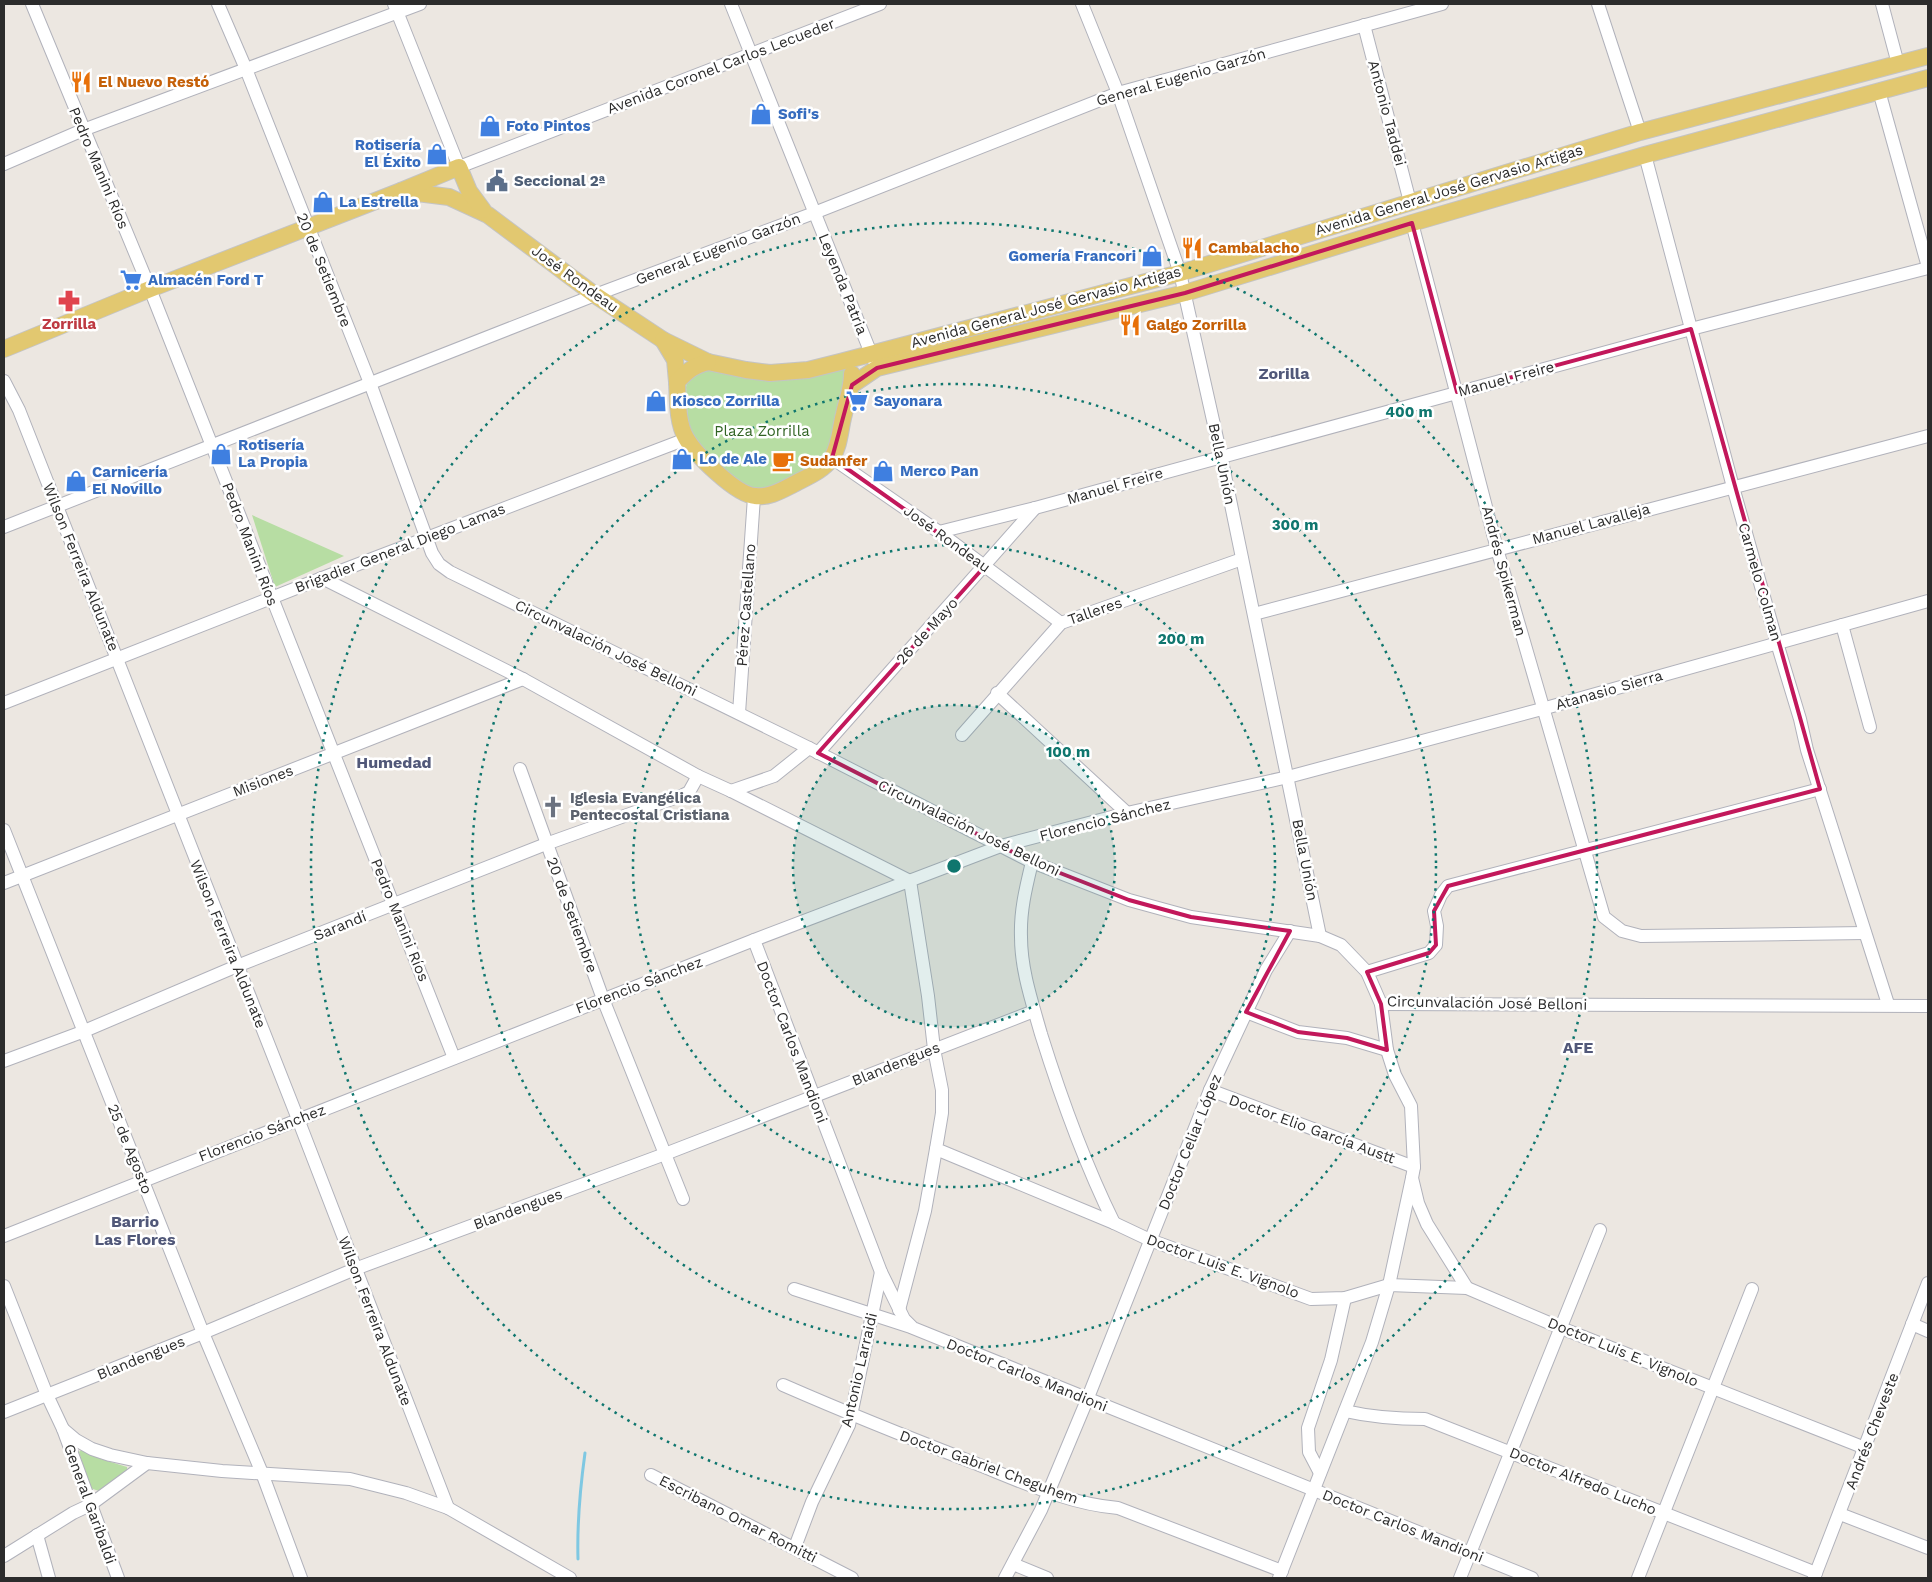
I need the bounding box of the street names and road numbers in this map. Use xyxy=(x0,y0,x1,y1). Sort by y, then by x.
street label: Avenida Coronel Carlos Lecueder xyxy=(605,14,837,118)
street label: General Eugenio Garzón xyxy=(1094,44,1268,110)
street label: Antonio Taddei xyxy=(1364,58,1410,168)
street label: Pedro Manini Ríos xyxy=(65,104,133,232)
street label: Avenida General José Gervasio Artigas xyxy=(1313,141,1585,239)
street label: General Eugenio Garzón xyxy=(633,209,803,289)
street label: 20 de Setiembre xyxy=(293,210,355,330)
street label: Leyenda Patria xyxy=(814,231,872,338)
street label: José Rondeau xyxy=(528,241,622,317)
street label: Avenida General José Gervasio Artigas xyxy=(909,262,1183,352)
street label: Manuel Freire xyxy=(1456,357,1556,401)
street label: Bella Unión xyxy=(1205,422,1239,506)
street label: Manuel Freire xyxy=(1065,464,1165,508)
street label: Wilson Ferreira Aldunate xyxy=(39,480,123,654)
street label: Pedro Manini Ríos xyxy=(218,480,282,608)
street label: Brigadier General Diego Lamas xyxy=(292,499,508,597)
street label: Manuel Lavalleja xyxy=(1530,499,1652,548)
street label: José Rondeau xyxy=(900,501,994,577)
street label: Andrés Spikerman xyxy=(1478,504,1530,638)
street label: Carmelo Colman xyxy=(1734,521,1786,643)
street label: Pérez Castellano xyxy=(733,543,759,667)
street label: Talleres xyxy=(1065,593,1125,629)
street label: 26 de Mayo xyxy=(892,594,962,668)
street label: Circunvalación José Belloni xyxy=(512,596,700,700)
street label: Atanasio Sierra xyxy=(1553,666,1665,714)
street label: Misiones xyxy=(230,761,296,801)
street label: Circunvalación José Belloni xyxy=(875,776,1063,880)
street label: Florencio Sánchez xyxy=(1037,795,1173,845)
street label: Bella Unión xyxy=(1288,818,1322,902)
street label: 20 de Setiembre xyxy=(543,855,601,975)
street label: Pedro Manini Ríos xyxy=(367,856,433,984)
street label: Wilson Ferreira Aldunate xyxy=(186,857,270,1031)
street label: Sarandí xyxy=(311,907,369,945)
street label: Florencio Sánchez xyxy=(573,952,705,1018)
street label: Doctor Carlos Mandioni xyxy=(753,958,831,1126)
street label: Circunvalación José Belloni xyxy=(1387,992,1587,1014)
street label: Blandengues xyxy=(849,1038,943,1090)
street label: Doctor Celiar López xyxy=(1154,1071,1226,1213)
street label: Doctor Elio García Austt xyxy=(1226,1091,1398,1168)
street label: Florencio Sánchez xyxy=(196,1100,328,1166)
street label: 25 de Agosto xyxy=(104,1101,156,1197)
street label: Blandengues xyxy=(471,1185,565,1233)
street label: Doctor Luis E. Vignolo xyxy=(1144,1230,1302,1302)
street label: Wilson Ferreira Aldunate xyxy=(334,1234,416,1408)
street label: Antonio Larraidi xyxy=(837,1311,881,1429)
street label: Doctor Luis E. Vignolo xyxy=(1545,1313,1701,1391)
street label: Blandengues xyxy=(94,1332,188,1384)
street label: Doctor Carlos Mandioni xyxy=(944,1334,1110,1416)
street label: Andrés Cheveste xyxy=(1841,1370,1903,1492)
street label: Doctor Gabriel Cheguhem xyxy=(897,1426,1081,1508)
street label: General Garibaldi xyxy=(60,1442,120,1566)
street label: Doctor Alfredo Lucho xyxy=(1507,1443,1659,1519)
street label: Escribano Omar Romitti xyxy=(656,1471,820,1567)
street label: Doctor Carlos Mandioni xyxy=(1320,1485,1486,1567)

